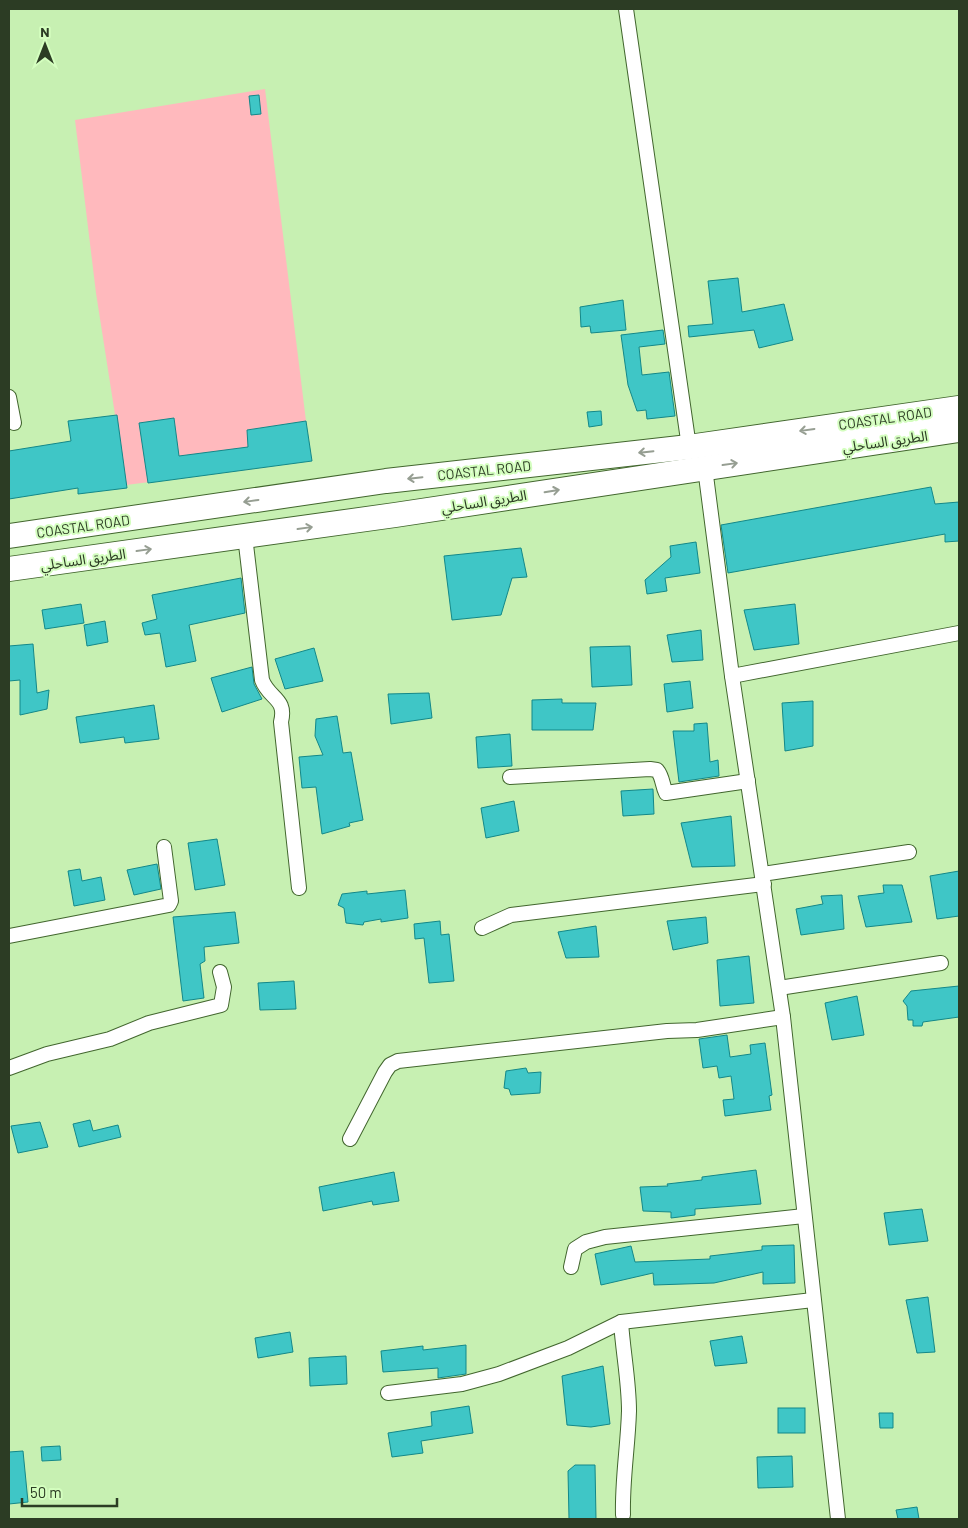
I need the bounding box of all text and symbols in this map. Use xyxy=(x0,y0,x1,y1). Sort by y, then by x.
north arrow xyxy=(20,20,70,70)
text: N xyxy=(40,23,50,40)
street label: COASTAL ROAD xyxy=(837,403,933,433)
one-way arrow xyxy=(799,425,815,435)
street label: الطريق الساحلي xyxy=(841,427,929,459)
one-way arrow xyxy=(638,447,654,457)
street label: COASTAL ROAD xyxy=(436,457,532,483)
one-way arrow xyxy=(722,459,738,469)
one-way arrow xyxy=(407,473,423,483)
one-way arrow xyxy=(544,485,560,495)
street label: الطريق الساحلي xyxy=(440,486,528,519)
one-way arrow xyxy=(244,496,260,506)
street label: COASTAL ROAD xyxy=(35,511,131,541)
one-way arrow xyxy=(296,522,312,532)
street label: الطريق الساحلي xyxy=(39,545,127,577)
one-way arrow xyxy=(135,545,151,555)
scale bar xyxy=(22,1476,118,1508)
text: 50 m xyxy=(30,1483,62,1501)

